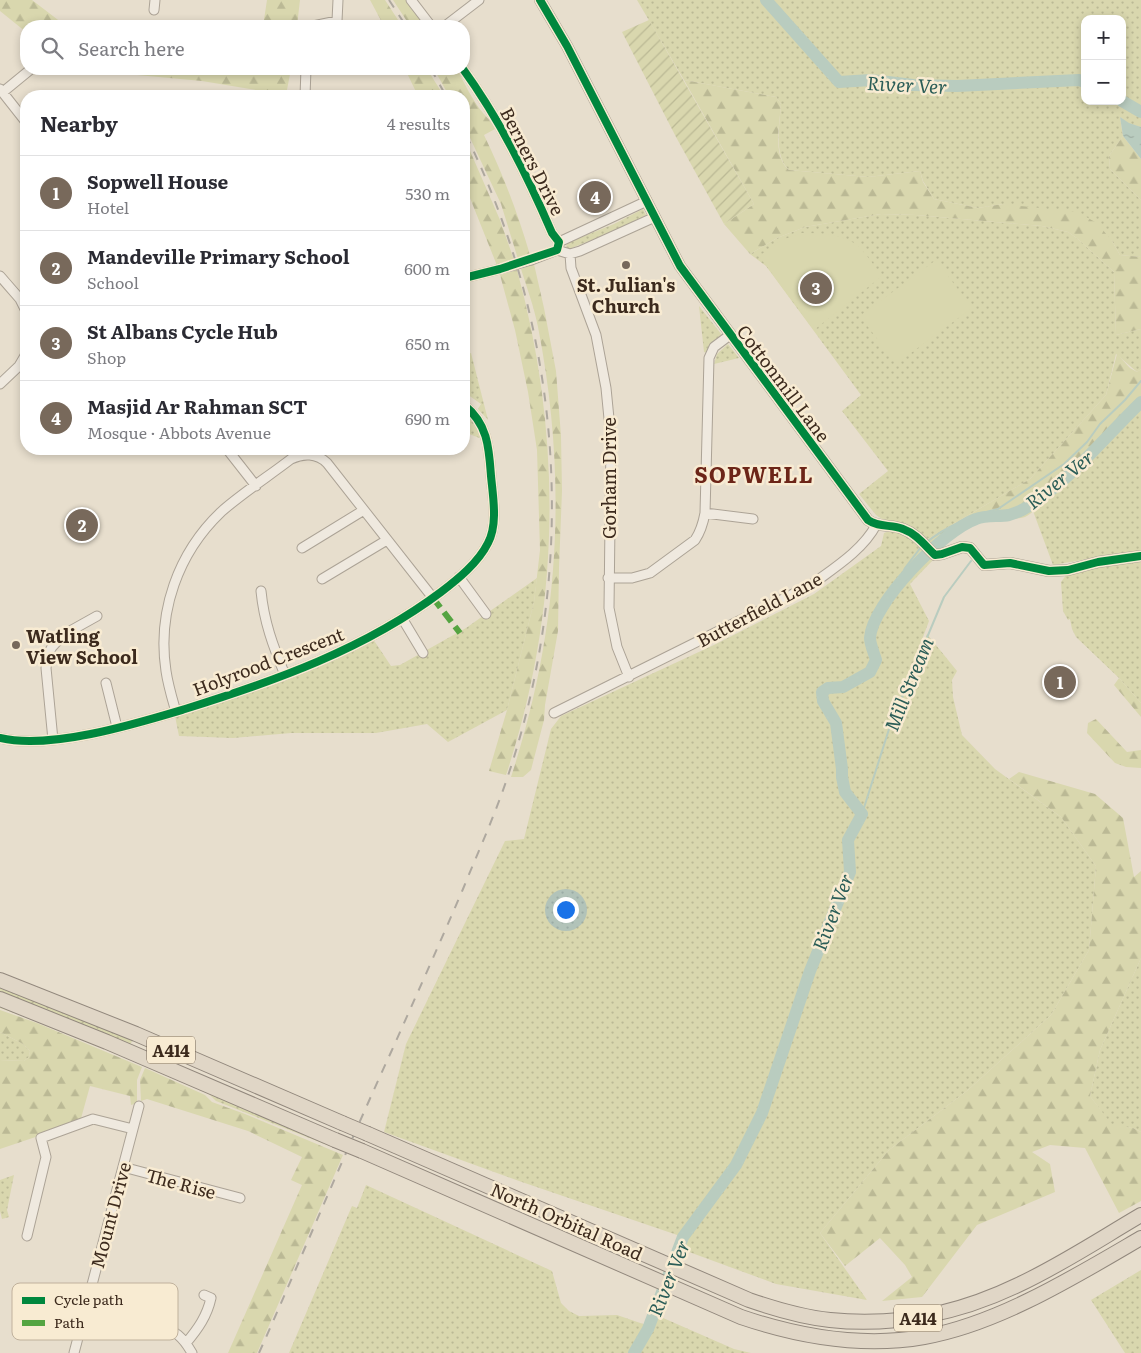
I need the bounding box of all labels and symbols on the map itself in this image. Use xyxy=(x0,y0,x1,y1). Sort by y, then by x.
water label: River Ver xyxy=(866,68,948,100)
street label: Berners Drive xyxy=(494,102,572,220)
pin: 4 xyxy=(579,178,611,216)
marker: St. Julian's Church xyxy=(620,259,632,271)
pin: 3 xyxy=(800,269,832,307)
place label: St. Julian's Church xyxy=(577,271,675,319)
street label: Cottonmill Lane xyxy=(731,319,837,447)
street label: Gorham Drive xyxy=(595,417,622,539)
water label: River Ver xyxy=(1019,443,1099,515)
district label: SOPWELL xyxy=(694,457,814,490)
pin: 2 xyxy=(66,506,98,544)
street label: Butterfield Lane xyxy=(692,565,826,653)
street label: Holyrood Crescent xyxy=(189,619,348,702)
place label: Watling View School xyxy=(26,622,138,670)
water label: Mill Stream xyxy=(877,633,940,735)
marker: Watling View School xyxy=(10,639,22,651)
pin: 1 xyxy=(1044,663,1076,701)
water label: River Ver xyxy=(805,869,860,955)
your location xyxy=(553,897,579,923)
road number: A414 xyxy=(147,1036,195,1064)
street label: Mount Drive xyxy=(83,1159,137,1271)
street label: The Rise xyxy=(143,1161,219,1205)
street label: North Orbital Road xyxy=(487,1175,647,1267)
water label: River Ver xyxy=(640,1235,696,1320)
legend xyxy=(12,1283,178,1340)
text: Cycle path xyxy=(54,1289,123,1309)
road number: A414 xyxy=(894,1305,942,1332)
text: Path xyxy=(54,1312,84,1332)

